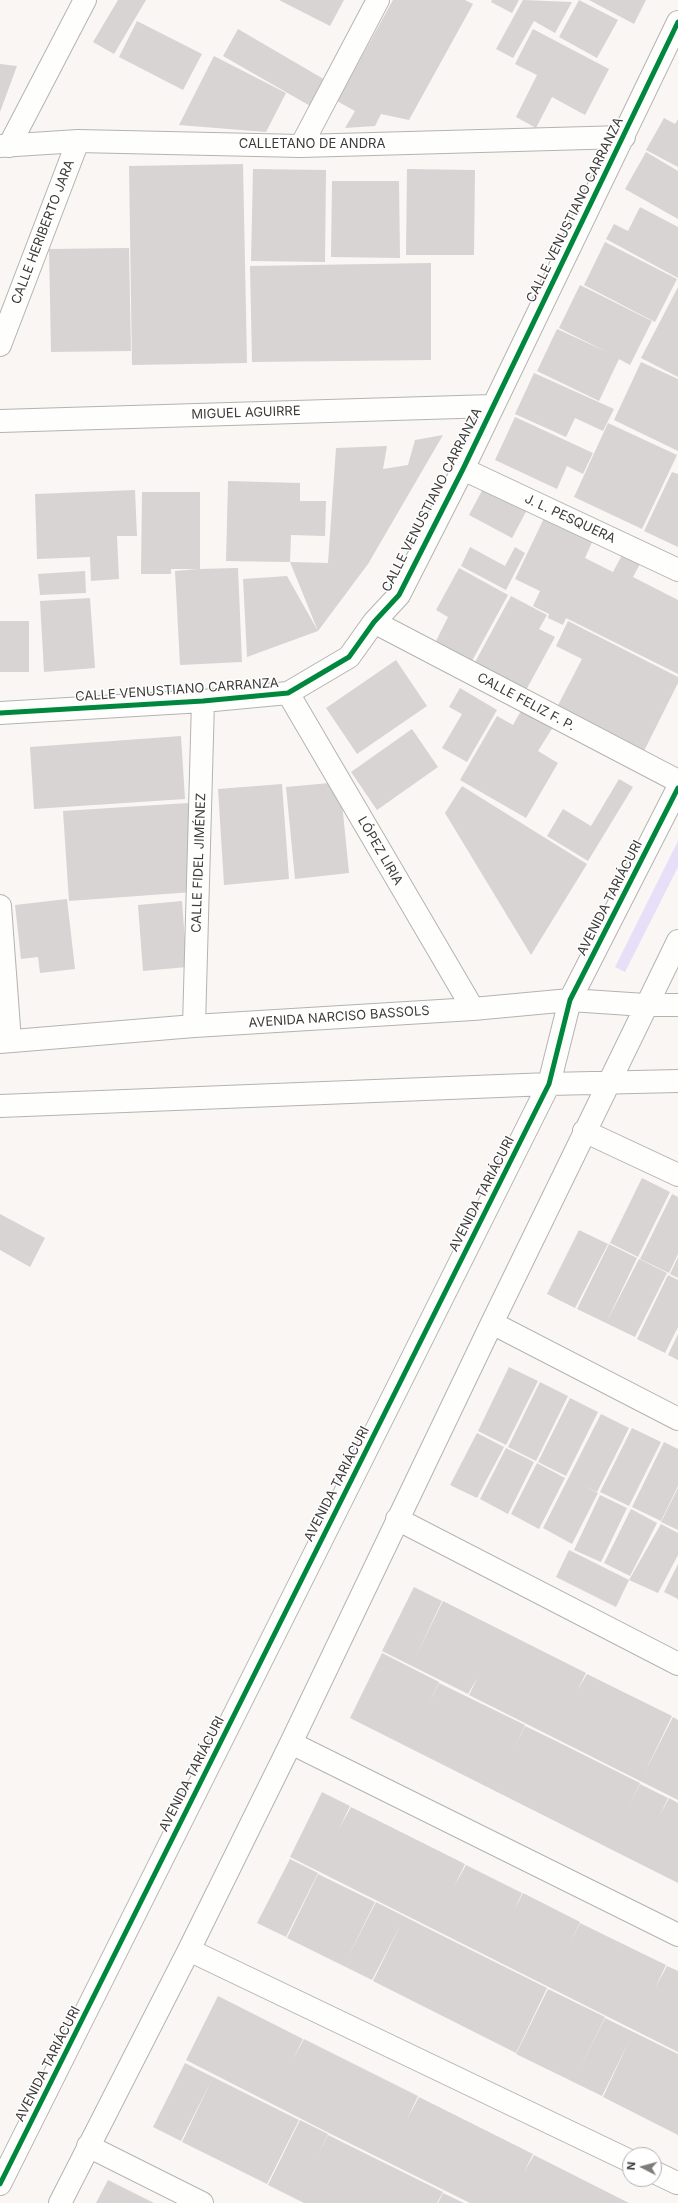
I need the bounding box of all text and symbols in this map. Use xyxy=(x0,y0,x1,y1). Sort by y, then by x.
street label: CALLE VENUSTIANO CARRANZA xyxy=(523,115,627,305)
street label: CALLETANO DE ANDRA xyxy=(239,136,385,152)
street label: CALLE HERIBERTO JARA xyxy=(8,158,78,306)
street label: MIGUEL AGUIRRE xyxy=(191,403,301,423)
street label: CALLE VENUSTIANO CARRANZA xyxy=(379,406,485,594)
street label: J. L. PESQUERA xyxy=(522,491,618,547)
street label: CALLE FELIZ F. P. xyxy=(474,670,578,734)
street label: CALLE VENUSTIANO CARRANZA xyxy=(75,675,279,705)
street label: CALLE FIDEL JIMÉNEZ xyxy=(189,793,209,933)
street label: LÓPEZ LIRIA xyxy=(354,814,406,888)
street label: AVENIDA TARIÁCURI xyxy=(574,838,646,958)
street label: AVENIDA NARCISO BASSOLS xyxy=(248,1003,430,1031)
street label: AVENIDA TARIÁCURI xyxy=(446,1134,518,1254)
street label: AVENIDA TARIÁCURI xyxy=(301,1424,373,1544)
street label: AVENIDA TARIÁCURI xyxy=(156,1714,228,1834)
street label: AVENIDA TARIÁCURI xyxy=(12,2004,84,2124)
north arrow xyxy=(622,2147,662,2187)
text: N xyxy=(624,2161,638,2171)

